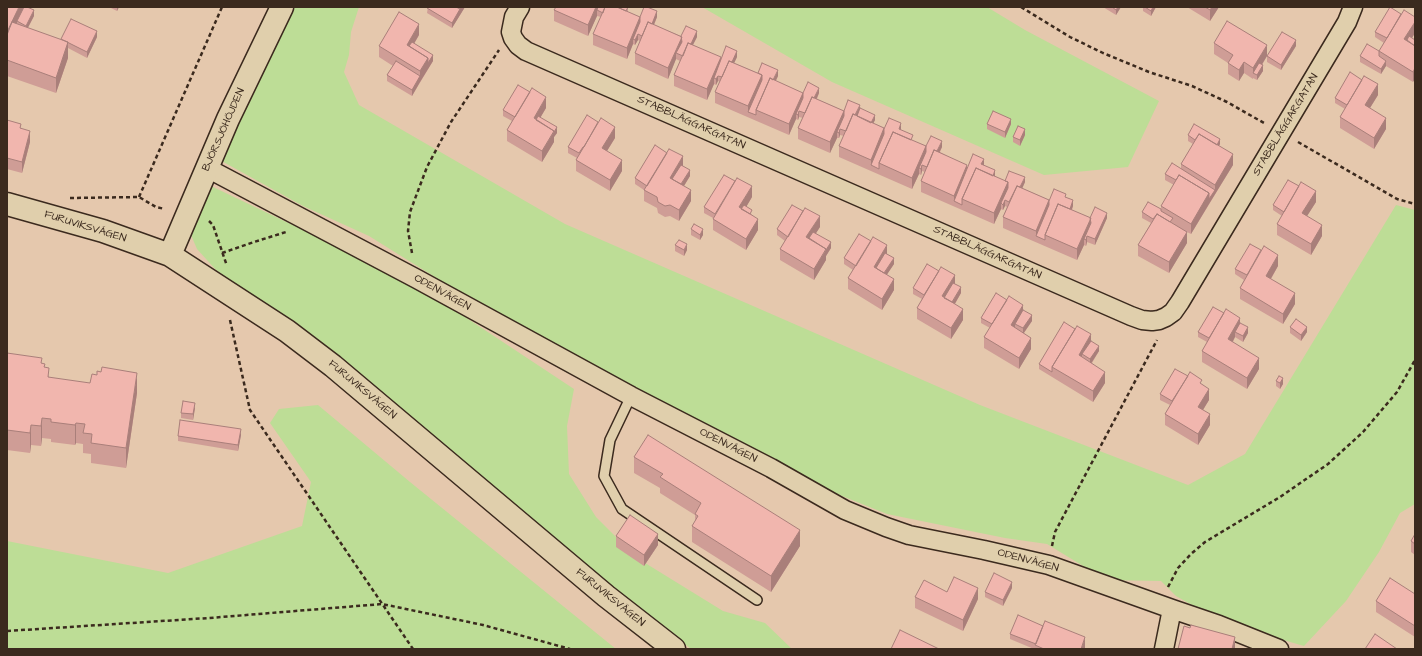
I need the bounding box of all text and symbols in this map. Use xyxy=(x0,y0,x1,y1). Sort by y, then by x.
street label: STABBLÄGGARGATAN xyxy=(1250,72,1322,178)
street label: BJÖRSJÖHÖJDEN xyxy=(200,86,248,174)
street label: STABBLÄGGARGATAN xyxy=(635,93,747,153)
street label: FURUVIKSVÄGEN xyxy=(42,208,128,246)
street label: STABBLÄGGARGATAN xyxy=(931,223,1043,283)
street label: ODENVÄGEN xyxy=(411,272,473,314)
street label: FURUVIKSVÄGEN xyxy=(325,358,399,422)
street label: ODENVÄGEN xyxy=(697,426,759,466)
street label: ODENVÄGEN xyxy=(996,546,1060,576)
street label: FURUVIKSVÄGEN xyxy=(573,566,647,630)

